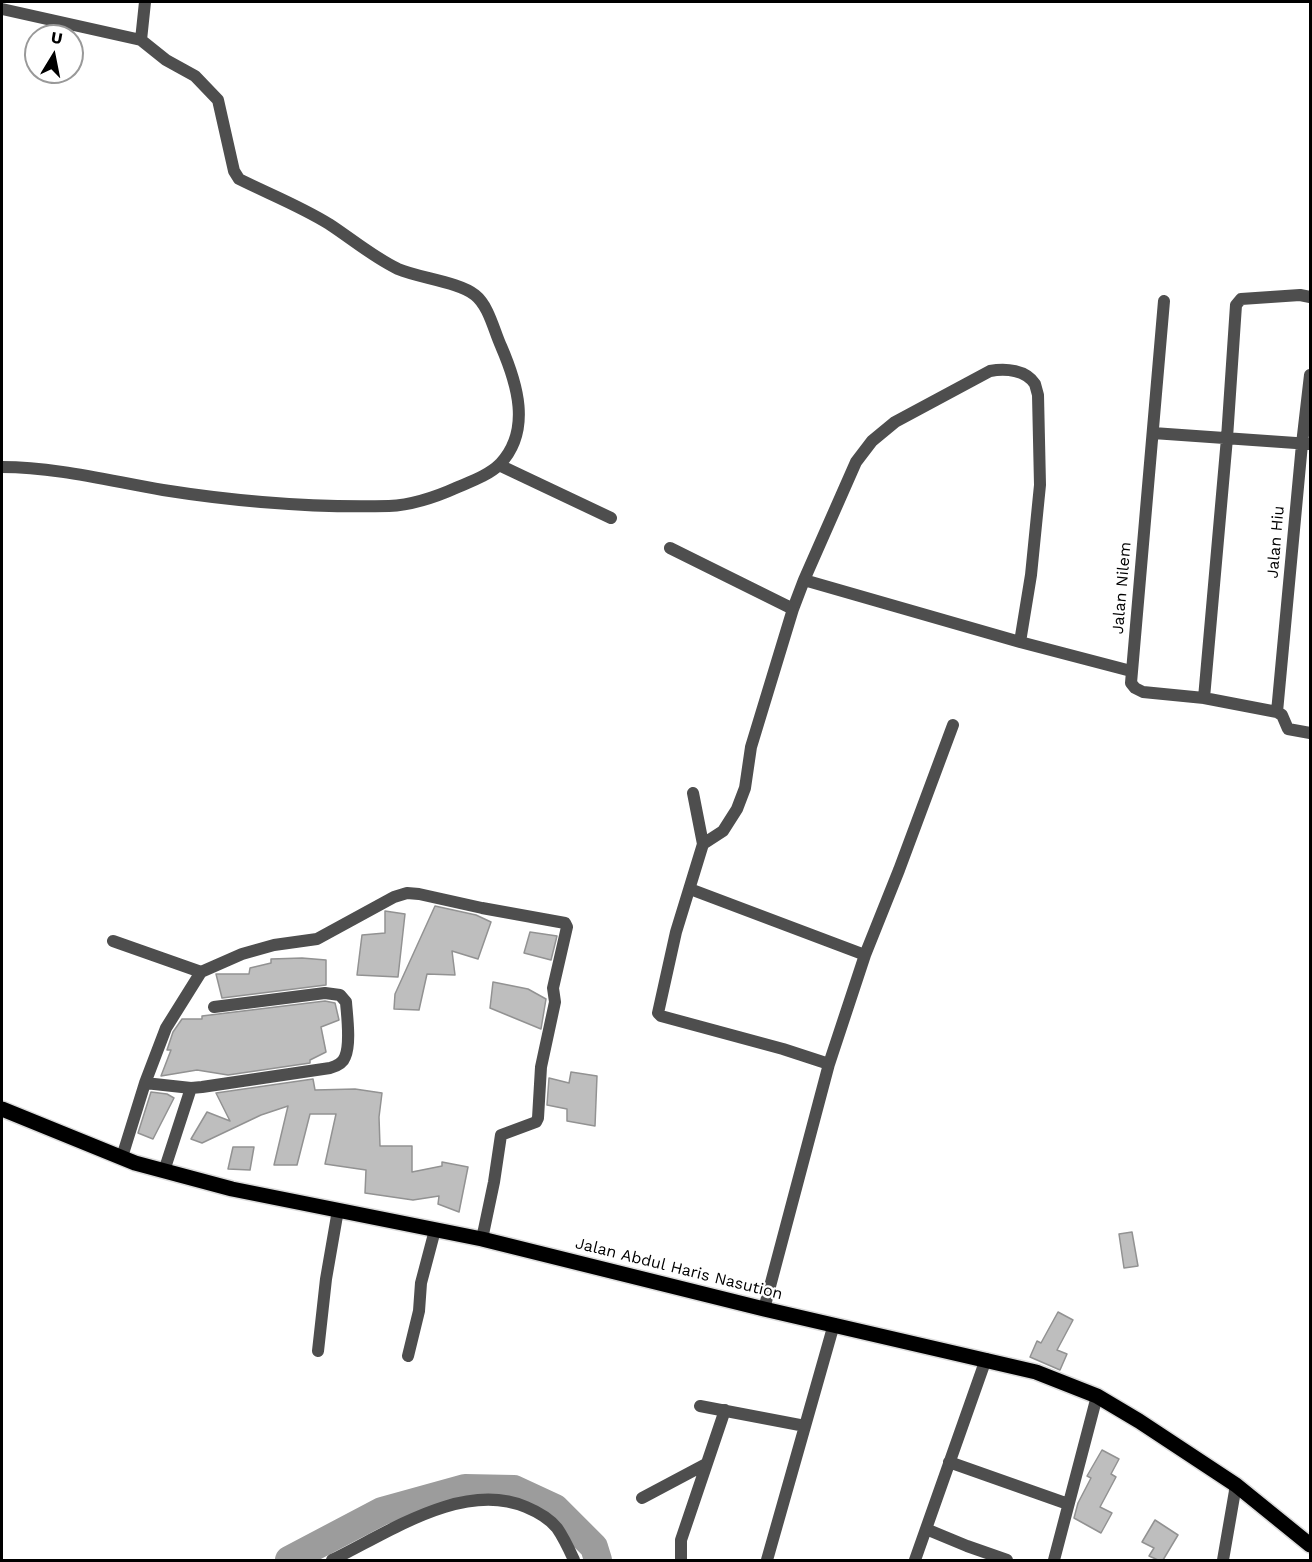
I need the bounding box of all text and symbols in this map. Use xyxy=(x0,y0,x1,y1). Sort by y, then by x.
north arrow xyxy=(24,24,84,84)
text: U xyxy=(50,27,64,48)
street label: Jalan Hiu xyxy=(1263,505,1289,579)
street label: Jalan Nilem xyxy=(1108,541,1136,635)
street label: Jalan Abdul Haris Nasution xyxy=(573,1234,785,1304)

